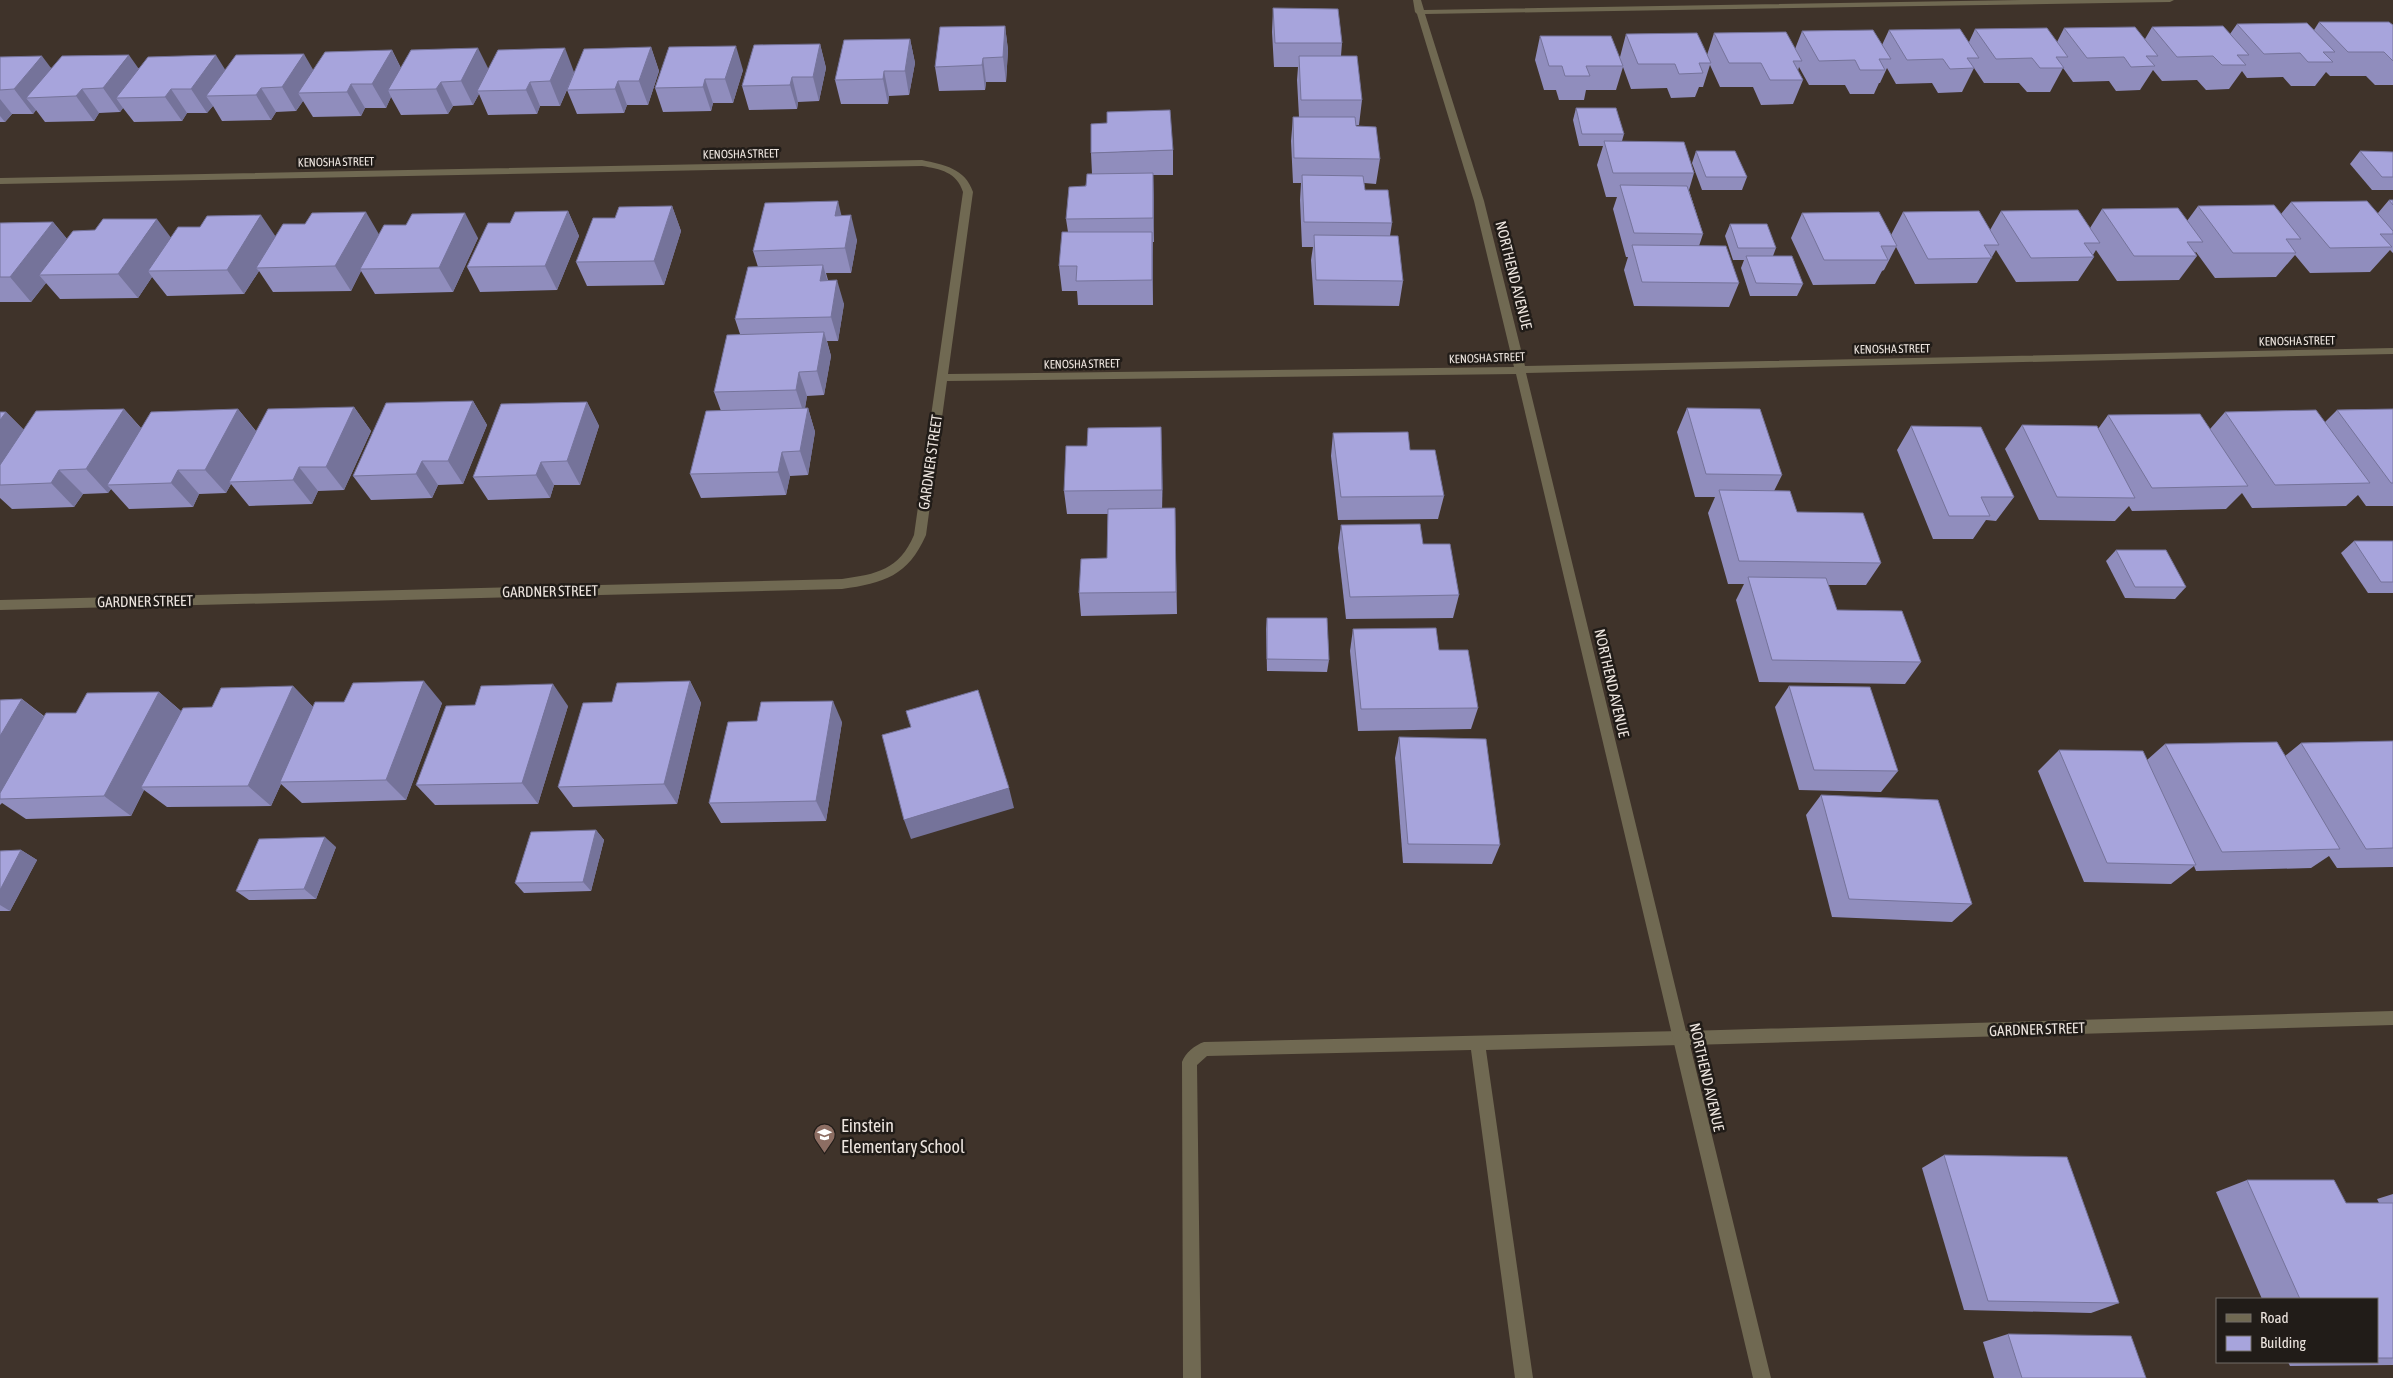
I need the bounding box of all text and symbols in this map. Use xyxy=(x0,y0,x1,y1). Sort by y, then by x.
street label: KENOSHA STREET xyxy=(703,146,780,162)
street label: KENOSHA STREET xyxy=(298,154,375,170)
street label: NORTHEND AVENUE xyxy=(1492,219,1536,331)
street label: KENOSHA STREET xyxy=(2259,333,2336,349)
street label: KENOSHA STREET xyxy=(1854,341,1931,357)
street label: KENOSHA STREET xyxy=(1449,350,1526,366)
street label: KENOSHA STREET xyxy=(1044,356,1121,372)
street label: GARDNER STREET xyxy=(915,413,945,511)
street label: GARDNER STREET xyxy=(502,582,598,600)
street label: GARDNER STREET xyxy=(97,592,193,610)
street label: NORTHEND AVENUE xyxy=(1591,627,1633,740)
street label: GARDNER STREET xyxy=(1989,1019,2086,1039)
street label: NORTHEND AVENUE xyxy=(1686,1021,1728,1134)
place label: Einstein Elementary School xyxy=(841,1115,965,1157)
school or university icon: Einstein Elementary School xyxy=(813,1123,837,1154)
legend xyxy=(2216,1298,2378,1363)
text: Road xyxy=(2260,1309,2289,1326)
text: Building xyxy=(2260,1334,2306,1351)

